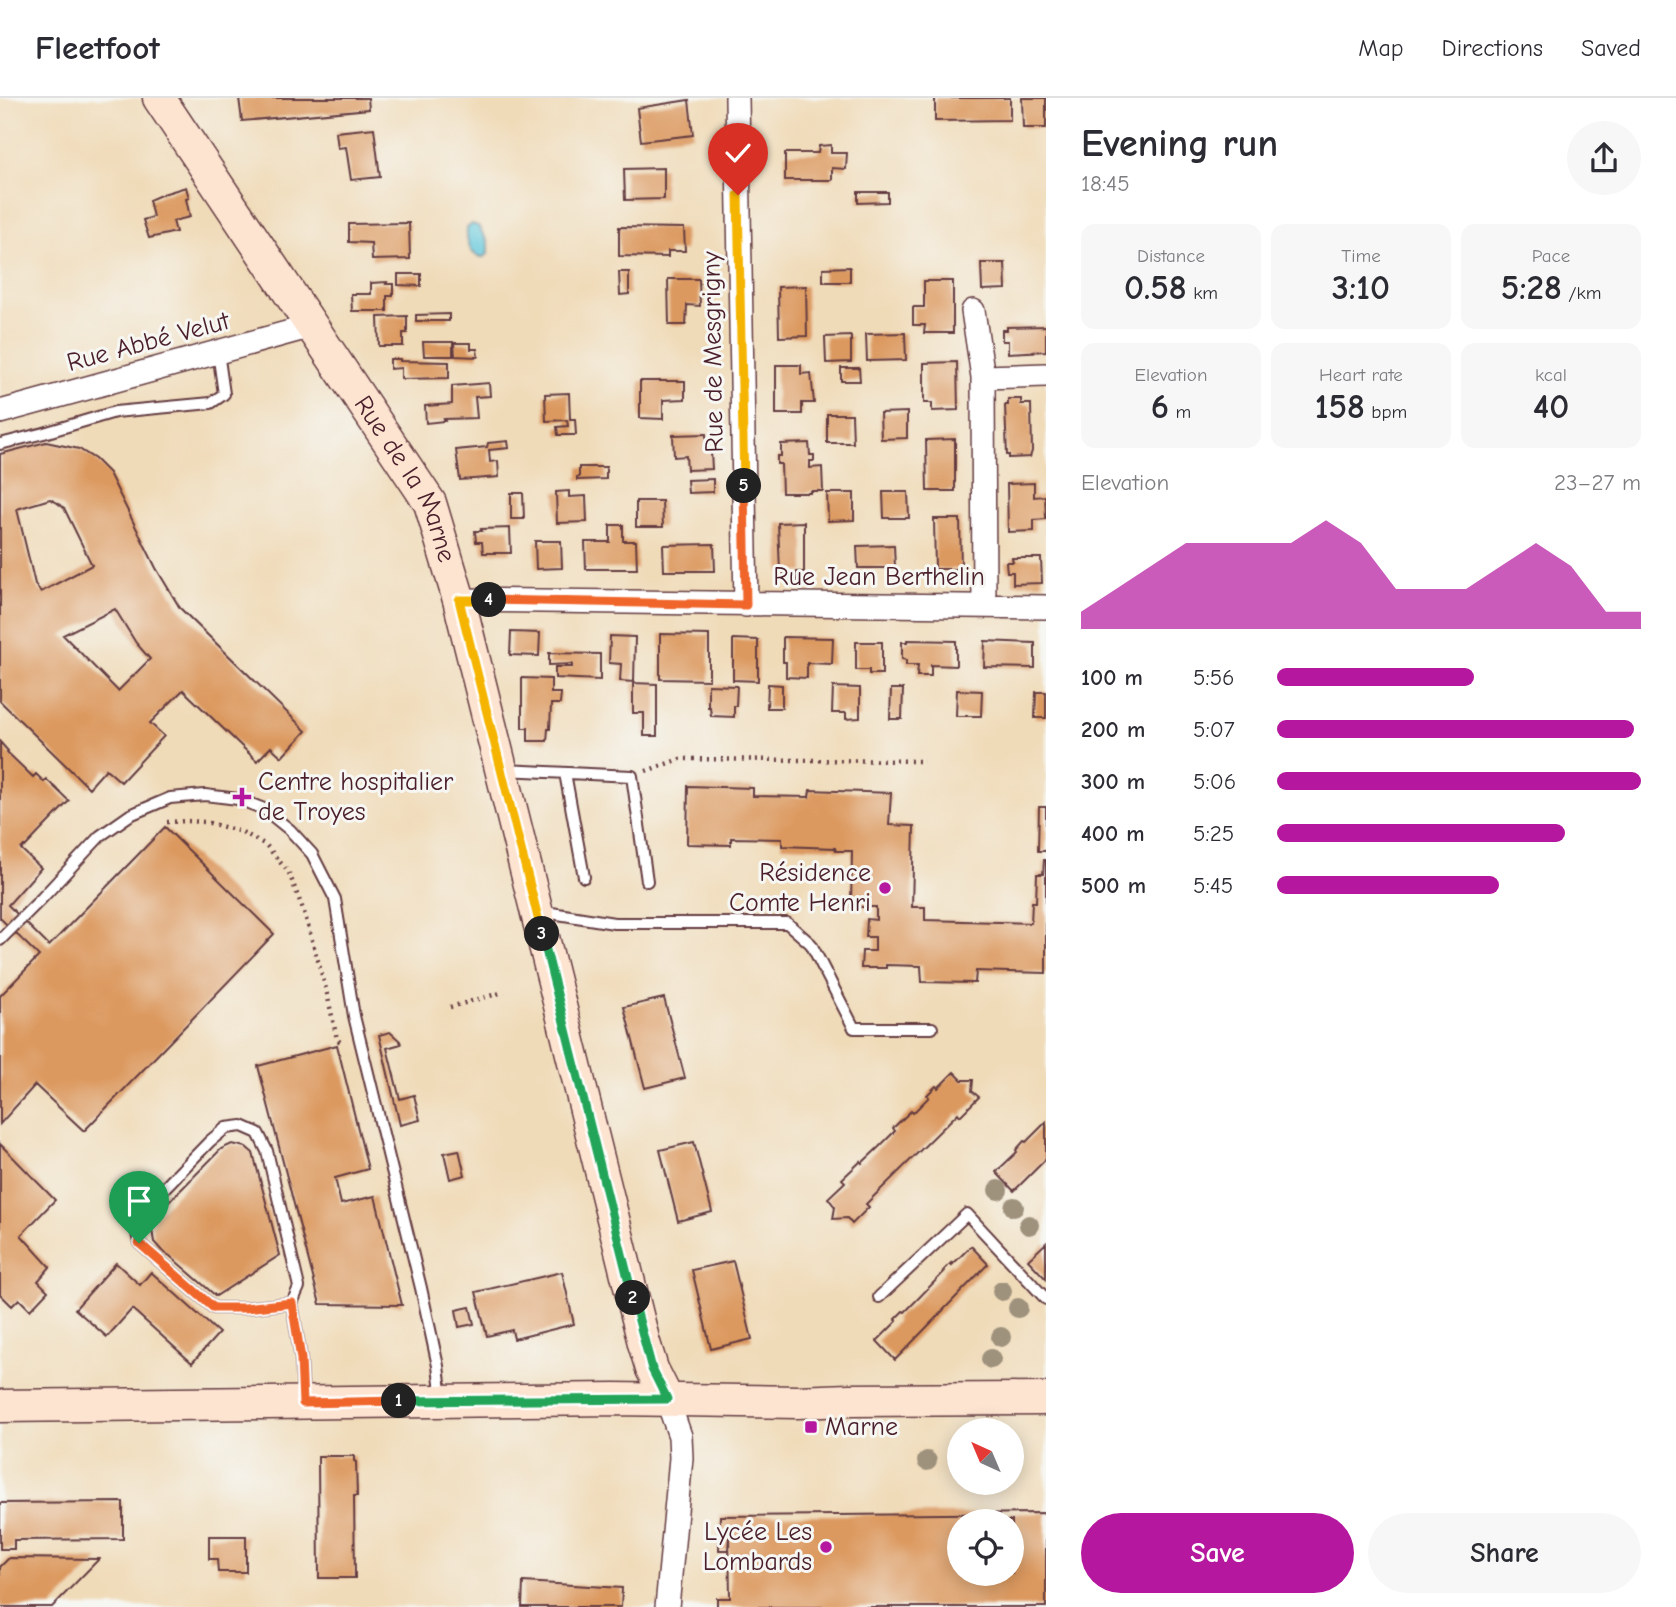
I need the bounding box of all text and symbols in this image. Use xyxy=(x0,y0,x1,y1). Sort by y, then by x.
text: Fleetfoot xyxy=(35,29,160,67)
text: Map xyxy=(1358,34,1404,62)
text: Directions xyxy=(1442,34,1543,62)
text: Saved xyxy=(1581,34,1641,62)
button: share xyxy=(1567,121,1641,195)
text: Evening run xyxy=(1081,122,1278,166)
pin xyxy=(708,123,768,195)
icon: check xyxy=(719,134,757,172)
text: 18:45 xyxy=(1081,170,1130,197)
text: Distance xyxy=(1137,245,1205,267)
text: Time xyxy=(1341,245,1381,267)
text: Pace xyxy=(1532,245,1570,267)
street label: Rue de Mesgrigny xyxy=(696,251,730,453)
text: 0.58 xyxy=(1124,267,1187,308)
text: 3:10 xyxy=(1332,267,1390,308)
text: 5:28 xyxy=(1501,267,1562,308)
text: km xyxy=(1187,282,1218,304)
text: /km xyxy=(1562,282,1601,304)
street label: Rue Abbé Velut xyxy=(63,306,234,378)
text: Elevation xyxy=(1135,364,1207,386)
text: Heart rate xyxy=(1319,364,1403,386)
text: kcal xyxy=(1535,364,1567,386)
text: 6 xyxy=(1151,386,1169,427)
text: 158 xyxy=(1315,386,1365,427)
text: 40 xyxy=(1533,386,1569,427)
street label: Rue de la Marne xyxy=(348,390,462,566)
text: m xyxy=(1169,401,1191,423)
text: bpm xyxy=(1365,401,1407,423)
pin: 5 xyxy=(726,468,762,504)
text: Elevation xyxy=(1081,469,1169,496)
text: 23–27 m xyxy=(1554,469,1641,496)
text: 5 xyxy=(738,474,749,496)
street label: Rue Jean Berthelin xyxy=(773,562,985,592)
pin: 4 xyxy=(472,582,506,618)
text: 4 xyxy=(484,588,493,610)
text: 100 m xyxy=(1081,664,1143,691)
text: 5:56 xyxy=(1193,664,1235,691)
text: 200 m xyxy=(1081,716,1145,743)
text: 5:07 xyxy=(1193,716,1235,743)
place label: Centre hospitalier de Troyes xyxy=(258,767,454,827)
text: 300 m xyxy=(1081,768,1145,795)
text: 5:06 xyxy=(1193,768,1236,795)
marker: Centre hospitalier de Troyes xyxy=(232,787,252,807)
text: 400 m xyxy=(1081,820,1145,847)
text: 5:25 xyxy=(1193,820,1234,847)
place label: Résidence Comte Henri xyxy=(729,858,871,918)
text: 500 m xyxy=(1081,872,1146,899)
text: 5:45 xyxy=(1193,872,1233,899)
marker: Résidence Comte Henri xyxy=(877,880,893,896)
pin: 3 xyxy=(524,916,560,952)
text: 3 xyxy=(537,922,546,944)
pin xyxy=(109,1171,169,1243)
icon: arrive xyxy=(120,1182,158,1220)
pin: 2 xyxy=(616,1280,650,1316)
text: 2 xyxy=(628,1286,637,1308)
pin: 1 xyxy=(382,1384,416,1418)
text: 1 xyxy=(395,1389,402,1411)
place label: Marne xyxy=(825,1412,898,1442)
north arrow xyxy=(947,1418,1024,1494)
map controls xyxy=(947,1418,1024,1586)
marker: Marne xyxy=(803,1419,819,1435)
button: locate xyxy=(947,1509,1024,1586)
button: Save xyxy=(1081,1513,1354,1593)
button: Share xyxy=(1368,1513,1641,1593)
place label: Lycée Les Lombards xyxy=(703,1517,812,1577)
marker: Lycée Les Lombards xyxy=(818,1539,834,1555)

